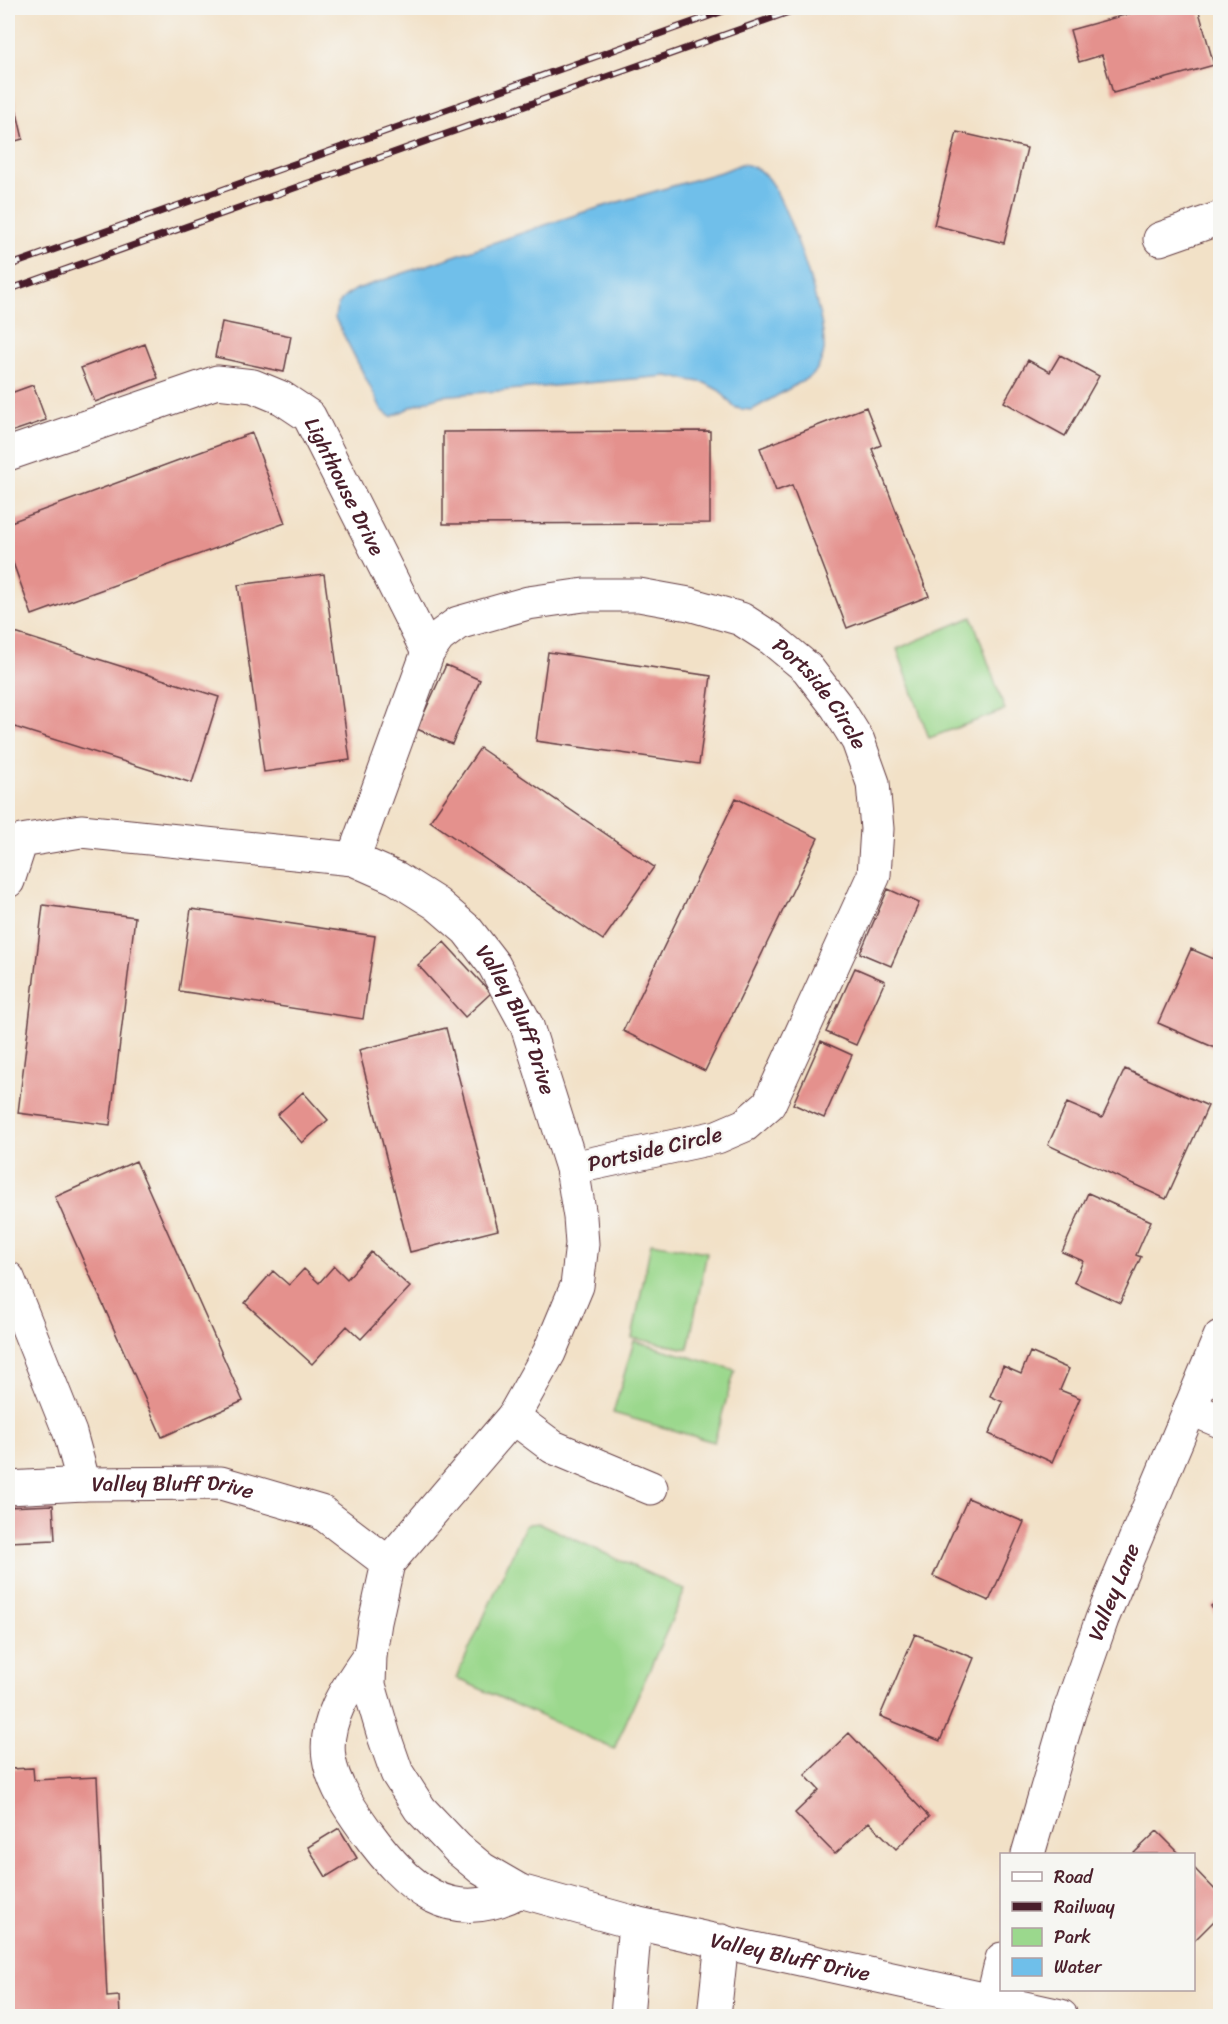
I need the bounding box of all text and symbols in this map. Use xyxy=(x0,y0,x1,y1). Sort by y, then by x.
street label: Lighthouse Drive xyxy=(293,410,396,563)
street label: Portside Circle xyxy=(764,627,878,755)
street label: Valley Bluff Drive xyxy=(465,936,567,1100)
street label: Portside Circle xyxy=(584,1115,726,1183)
street label: Valley Bluff Drive xyxy=(92,1464,259,1511)
street label: Valley Lane xyxy=(1077,1537,1151,1646)
legend xyxy=(1000,1853,1195,1991)
text: Road xyxy=(1054,1861,1094,1893)
text: Railway xyxy=(1054,1891,1116,1923)
street label: Valley Bluff Drive xyxy=(707,1921,874,1993)
text: Park xyxy=(1054,1921,1091,1953)
text: Water xyxy=(1054,1951,1103,1983)

